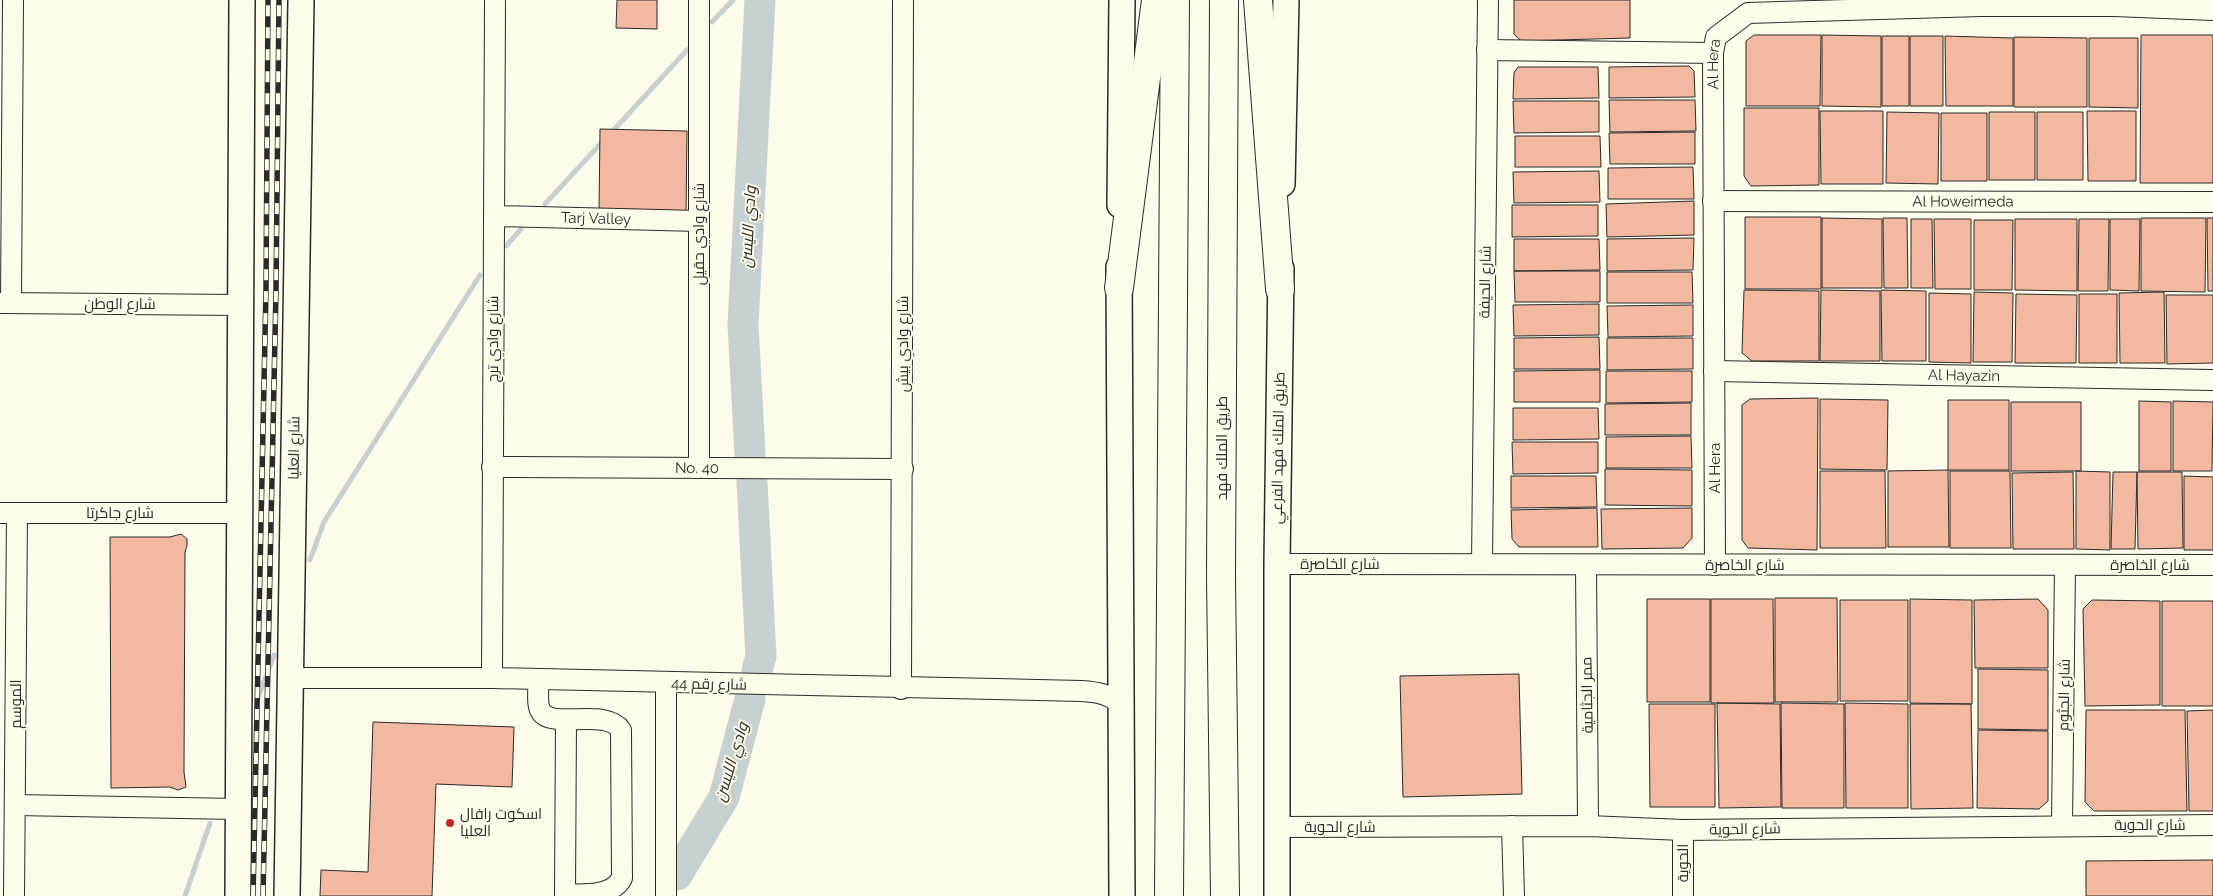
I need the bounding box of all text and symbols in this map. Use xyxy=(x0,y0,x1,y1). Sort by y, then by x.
street label: Al Hera xyxy=(1704,37,1724,89)
street label: شارع وادي حقيل xyxy=(690,183,711,285)
water label: وادي الليسن xyxy=(736,184,763,269)
street label: Al Howeimeda xyxy=(1912,192,2014,211)
street label: Tarj Valley xyxy=(561,209,631,228)
street label: شارع الحيفة xyxy=(1475,245,1497,319)
street label: شارع الوطن xyxy=(84,295,156,315)
street label: شارع وادي ترج xyxy=(484,296,505,382)
street label: شارع وادي بيش xyxy=(894,296,915,392)
street label: Al Hayazin xyxy=(1928,366,2000,385)
street label: طريق الملك فهد الفرعي xyxy=(1268,372,1291,524)
street label: طريق الملك فهد xyxy=(1213,396,1232,500)
street label: شارع العليا xyxy=(284,416,306,480)
street label: Al Hera xyxy=(1706,443,1724,493)
street label: No. 40 xyxy=(675,459,719,477)
street label: شارع جاكرتا xyxy=(86,504,154,524)
street label: شارع الخاصرة xyxy=(1300,555,1380,575)
street label: شارع الخاصرة xyxy=(1705,556,1785,576)
street label: شارع الخاصرة xyxy=(2110,556,2190,576)
street label: ممر الجثامية xyxy=(1577,656,1597,734)
street label: شارع الجثوم xyxy=(2054,659,2076,731)
street label: شارع رقم 44 xyxy=(671,674,747,696)
street label: الموسم xyxy=(7,679,26,729)
water label: وادي الليسن xyxy=(710,719,755,805)
place label: اسكوت رافال العليا xyxy=(460,805,542,840)
street label: شارع الحوية xyxy=(2114,816,2186,836)
marker: اسكوت رافال العليا xyxy=(444,817,456,829)
street label: شارع الحوية xyxy=(1304,818,1376,838)
street label: شارع الحوية xyxy=(1709,819,1781,841)
street label: الحوية xyxy=(1674,844,1692,882)

